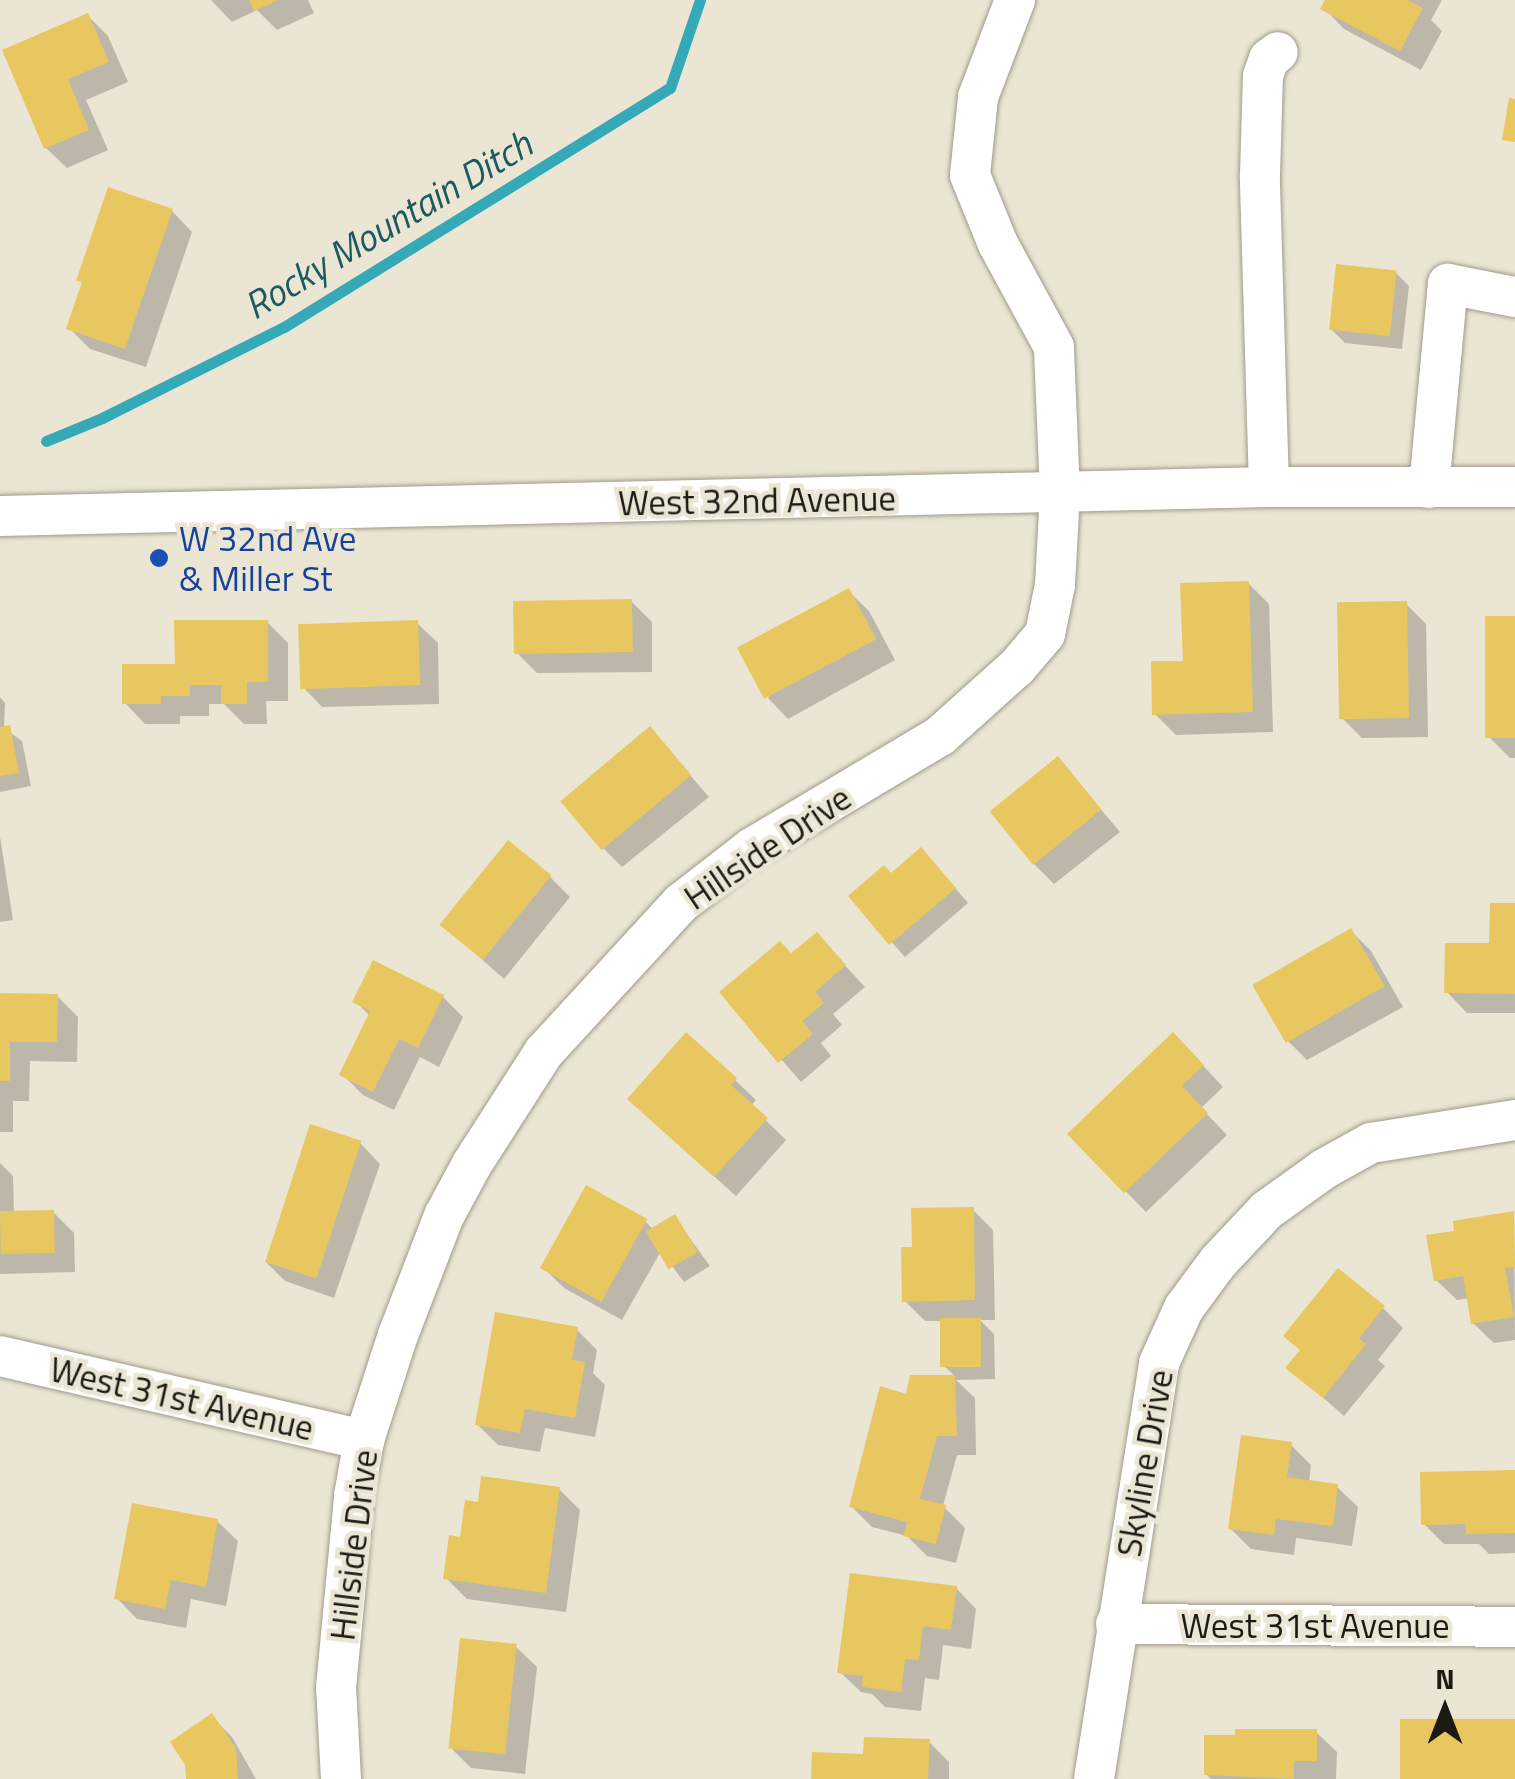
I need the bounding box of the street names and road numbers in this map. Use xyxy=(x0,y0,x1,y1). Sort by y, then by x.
street label: West 32nd Avenue xyxy=(618,477,896,523)
street label: Hillside Drive xyxy=(676,776,858,918)
street label: West 31st Avenue xyxy=(46,1347,318,1449)
street label: Skyline Drive xyxy=(1107,1366,1181,1560)
street label: Hillside Drive xyxy=(320,1447,386,1643)
street label: West 31st Avenue xyxy=(1180,1604,1450,1646)

